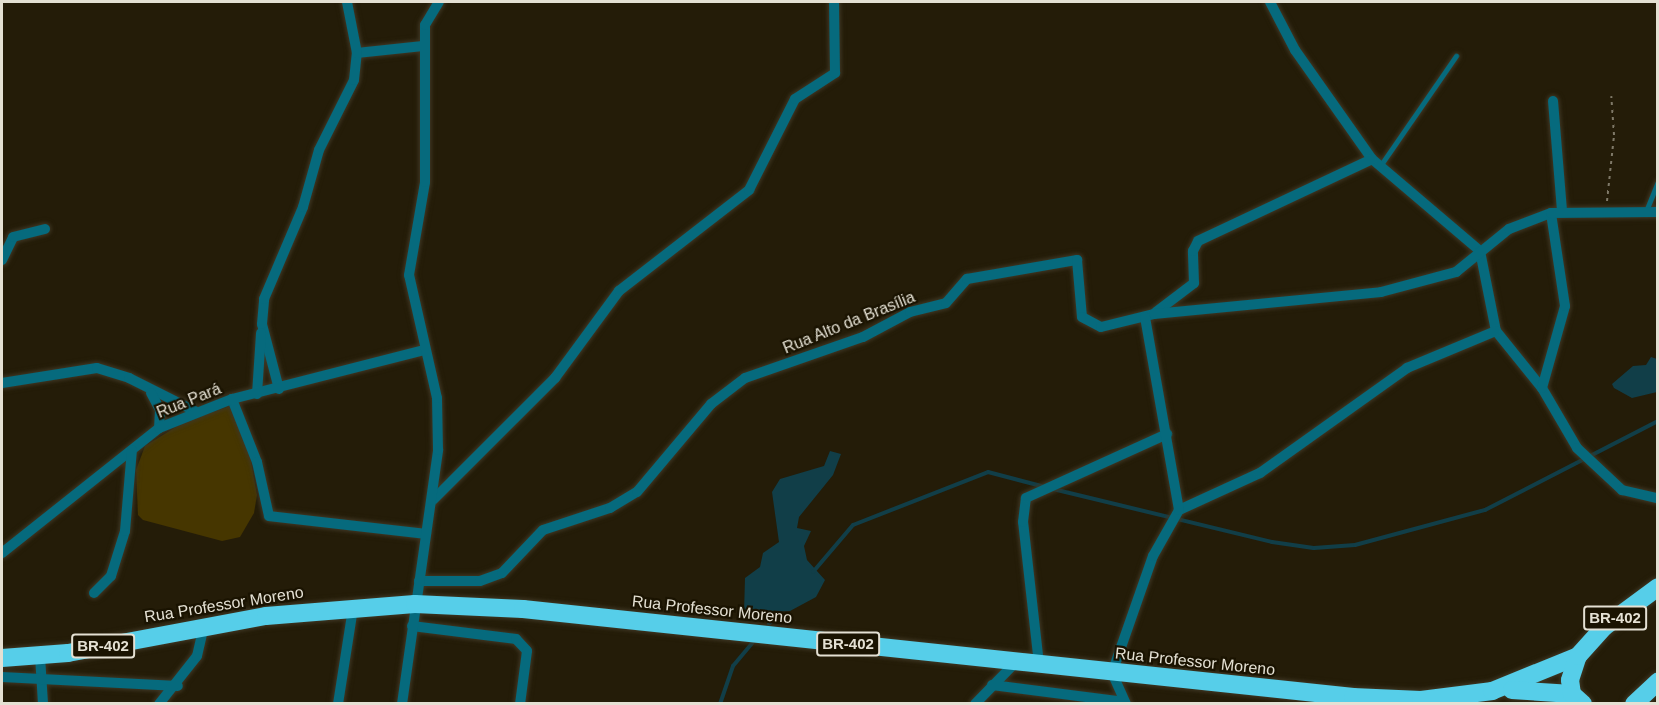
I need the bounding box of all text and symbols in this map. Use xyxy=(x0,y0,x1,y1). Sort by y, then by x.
street label: Rua Alto da Brasília xyxy=(780,288,918,358)
street label: Rua Pará xyxy=(154,379,224,423)
street label: Rua Professor Moreno xyxy=(143,583,305,627)
street label: Rua Professor Moreno xyxy=(631,592,793,628)
road number: BR-402 xyxy=(1582,606,1648,630)
road number: BR-402 xyxy=(815,632,881,656)
road number: BR-402 xyxy=(70,634,136,658)
street label: Rua Professor Moreno xyxy=(1114,644,1276,680)

